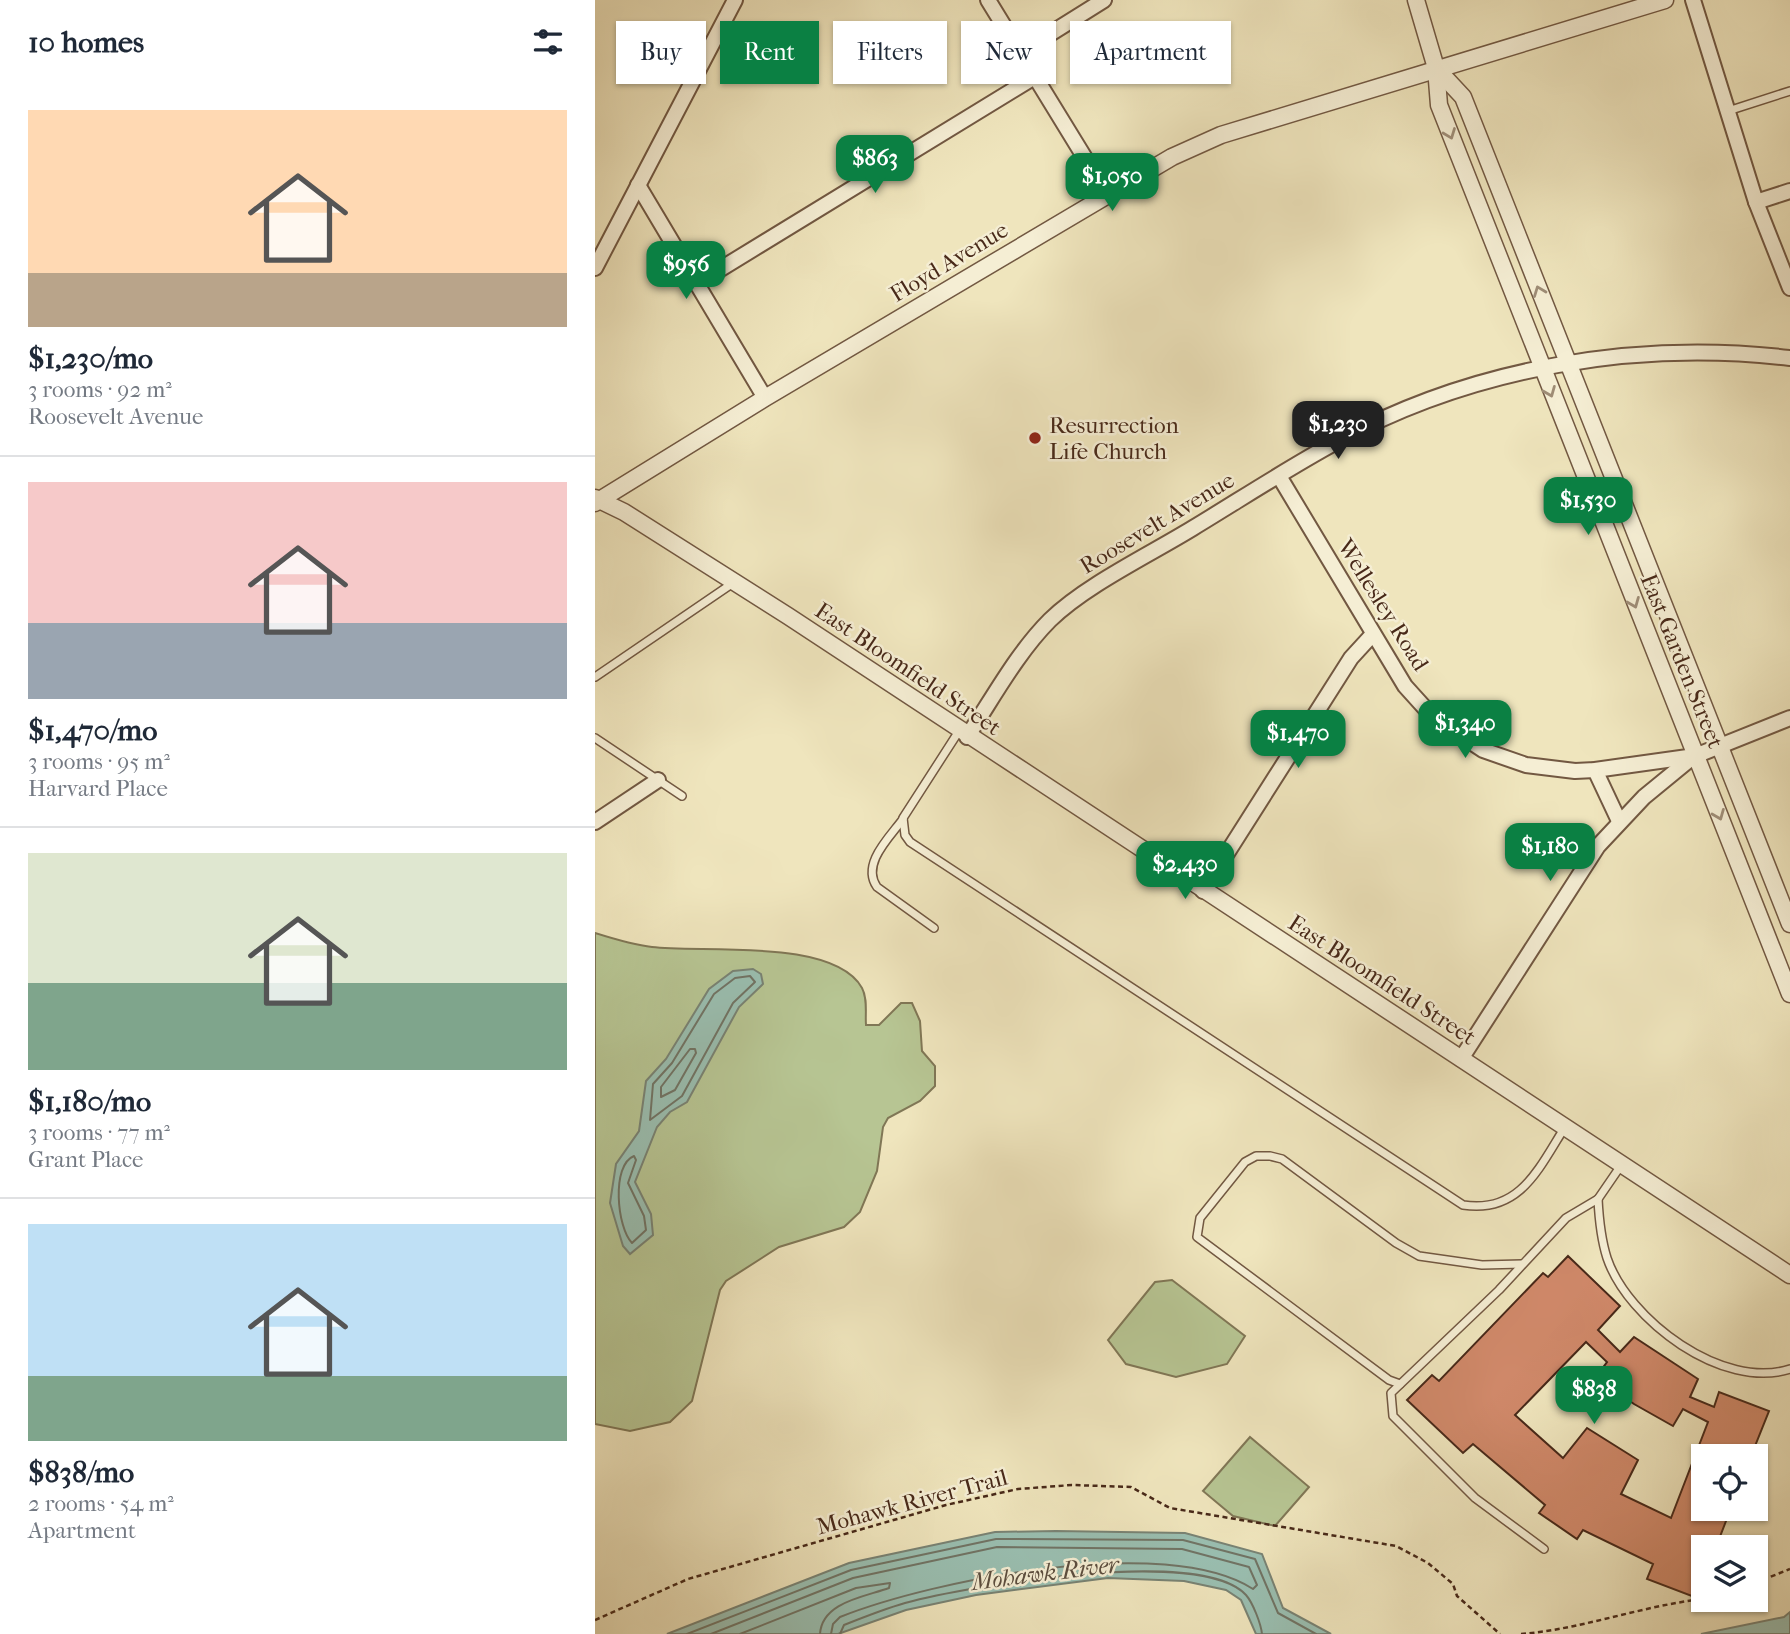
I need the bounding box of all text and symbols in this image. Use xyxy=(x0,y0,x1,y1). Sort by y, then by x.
chip: Buy xyxy=(616,21,706,84)
chip: Rent xyxy=(720,21,819,84)
chip: Filters xyxy=(833,21,947,84)
chip: New xyxy=(961,21,1056,84)
chip: Apartment xyxy=(1070,21,1231,84)
icon: filters xyxy=(529,23,567,61)
text: 10 homes xyxy=(28,25,144,60)
one-way arrow xyxy=(1442,128,1456,140)
pin: $863 xyxy=(834,136,916,195)
text: $863 xyxy=(852,144,898,171)
pin: $1,050 xyxy=(1055,154,1169,213)
icon: home xyxy=(235,155,361,281)
text: $1,050 xyxy=(1082,162,1142,189)
street label: Floyd Avenue xyxy=(885,216,1013,308)
pin: $956 xyxy=(645,242,727,301)
text: $956 xyxy=(662,250,710,277)
one-way arrow xyxy=(1533,285,1547,297)
text: $1,230/mo xyxy=(28,341,153,376)
text: 3 rooms · 92 m² xyxy=(28,376,172,403)
one-way arrow xyxy=(1542,385,1556,397)
pin: $1,230 xyxy=(1281,402,1395,461)
text: Roosevelt Avenue xyxy=(28,403,203,430)
text: $1,230 xyxy=(1308,410,1368,437)
place label: Resurrection Life Church xyxy=(1049,412,1180,465)
marker: Resurrection Life Church xyxy=(1027,430,1043,446)
street label: Roosevelt Avenue xyxy=(1075,466,1239,580)
pin: $1,530 xyxy=(1531,477,1645,537)
text: $1,530 xyxy=(1560,486,1616,513)
icon: home xyxy=(235,527,361,653)
street label: Wellesley Road xyxy=(1331,533,1435,676)
street label: East Garden Street xyxy=(1635,570,1729,752)
street label: East Bloomfield Street xyxy=(810,597,1006,741)
one-way arrow xyxy=(1626,597,1640,609)
pin: $1,340 xyxy=(1408,700,1522,760)
text: $1,340 xyxy=(1434,709,1496,736)
pin: $1,470 xyxy=(1241,710,1355,770)
text: $1,470/mo xyxy=(28,713,157,748)
text: $1,470 xyxy=(1267,719,1329,746)
text: 3 rooms · 95 m² xyxy=(28,748,170,775)
text: Harvard Place xyxy=(28,775,168,802)
one-way arrow xyxy=(1710,808,1724,820)
pin: $1,180 xyxy=(1493,824,1607,883)
text: $1,180 xyxy=(1521,832,1579,859)
pin: $2,430 xyxy=(1128,842,1242,901)
text: $2,430 xyxy=(1152,850,1218,877)
icon: home xyxy=(235,898,361,1024)
street label: East Bloomfield Street xyxy=(1283,909,1481,1051)
text: $1,180/mo xyxy=(28,1084,151,1119)
text: 3 rooms · 77 m² xyxy=(28,1119,170,1146)
text: Grant Place xyxy=(28,1146,143,1173)
icon: home xyxy=(235,1269,361,1395)
pin: $838 xyxy=(1553,1366,1635,1426)
text: $838 xyxy=(1571,1375,1617,1402)
map controls xyxy=(1691,1444,1768,1612)
button: locate xyxy=(1691,1444,1768,1521)
text: $838/mo xyxy=(28,1455,134,1490)
street label: Mohawk River Trail xyxy=(814,1463,1011,1540)
text: 2 rooms · 54 m² xyxy=(28,1490,174,1517)
text: Apartment xyxy=(28,1517,136,1544)
button: layers xyxy=(1691,1535,1768,1612)
water label: Mohawk River xyxy=(968,1550,1122,1596)

